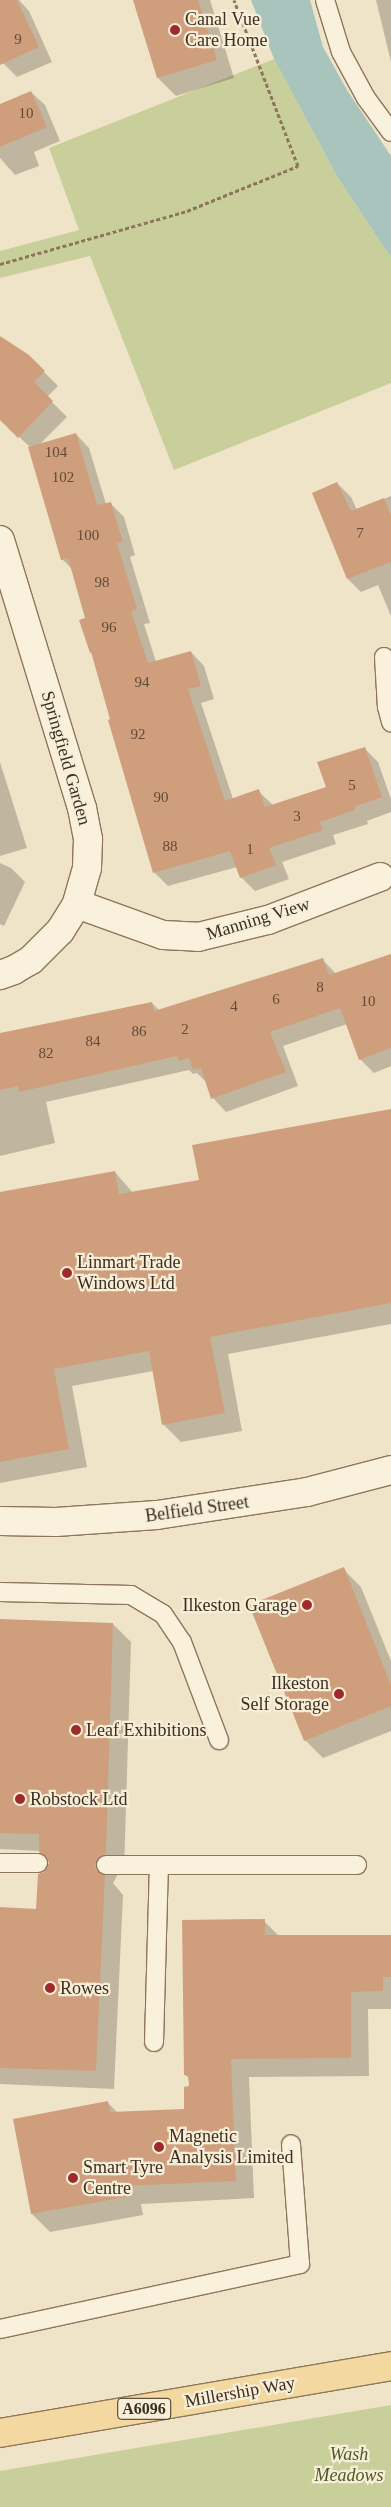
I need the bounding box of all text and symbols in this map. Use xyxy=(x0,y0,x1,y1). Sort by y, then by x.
place label: Canal Vue Care Home xyxy=(185,9,267,52)
marker: Canal Vue Care Home xyxy=(169,24,181,36)
house number: 9 xyxy=(14,31,22,49)
house number: 10 xyxy=(18,105,34,123)
house number: 104 xyxy=(45,444,67,462)
house number: 102 xyxy=(52,469,74,487)
house number: 7 xyxy=(356,525,364,543)
house number: 100 xyxy=(77,527,99,545)
house number: 98 xyxy=(94,574,110,592)
house number: 96 xyxy=(102,619,116,637)
house number: 94 xyxy=(134,674,150,692)
street label: Springfield Garden xyxy=(37,688,95,828)
house number: 92 xyxy=(130,726,146,744)
house number: 5 xyxy=(348,777,356,795)
house number: 90 xyxy=(154,789,168,807)
house number: 3 xyxy=(293,808,301,826)
house number: 88 xyxy=(162,838,178,856)
house number: 1 xyxy=(246,841,254,859)
street label: Manning View xyxy=(203,893,313,945)
house number: 8 xyxy=(316,979,324,997)
house number: 6 xyxy=(272,991,280,1009)
house number: 10 xyxy=(360,993,376,1011)
house number: 4 xyxy=(230,998,238,1016)
house number: 2 xyxy=(181,1021,189,1039)
house number: 86 xyxy=(132,1023,146,1041)
house number: 84 xyxy=(86,1033,100,1051)
house number: 82 xyxy=(38,1045,54,1063)
place label: Linmart Trade Windows Ltd xyxy=(77,1252,181,1294)
marker: Linmart Trade Windows Ltd xyxy=(61,1267,73,1279)
street label: Belfield Street xyxy=(144,1491,250,1527)
place label: Ilkeston Garage xyxy=(183,1594,297,1616)
marker: Ilkeston Garage xyxy=(301,1599,313,1611)
place label: Ilkeston Self Storage xyxy=(241,1673,329,1716)
marker: Ilkeston Self Storage xyxy=(333,1688,345,1700)
place label: Leaf Exhibitions xyxy=(86,1719,206,1741)
marker: Leaf Exhibitions xyxy=(70,1724,82,1736)
place label: Robstock Ltd xyxy=(30,1788,127,1810)
marker: Robstock Ltd xyxy=(14,1793,26,1805)
place label: Rowes xyxy=(60,1977,109,1999)
marker: Rowes xyxy=(44,1982,56,1994)
place label: Magnetic Analysis Limited xyxy=(169,2126,293,2168)
marker: Magnetic Analysis Limited xyxy=(153,2141,165,2153)
place label: Smart Tyre Centre xyxy=(83,2157,163,2200)
marker: Smart Tyre Centre xyxy=(67,2172,79,2184)
street label: Millership Way xyxy=(183,2372,297,2412)
road number: A6096 xyxy=(116,2396,172,2422)
park label: Wash Meadows xyxy=(315,2444,383,2486)

